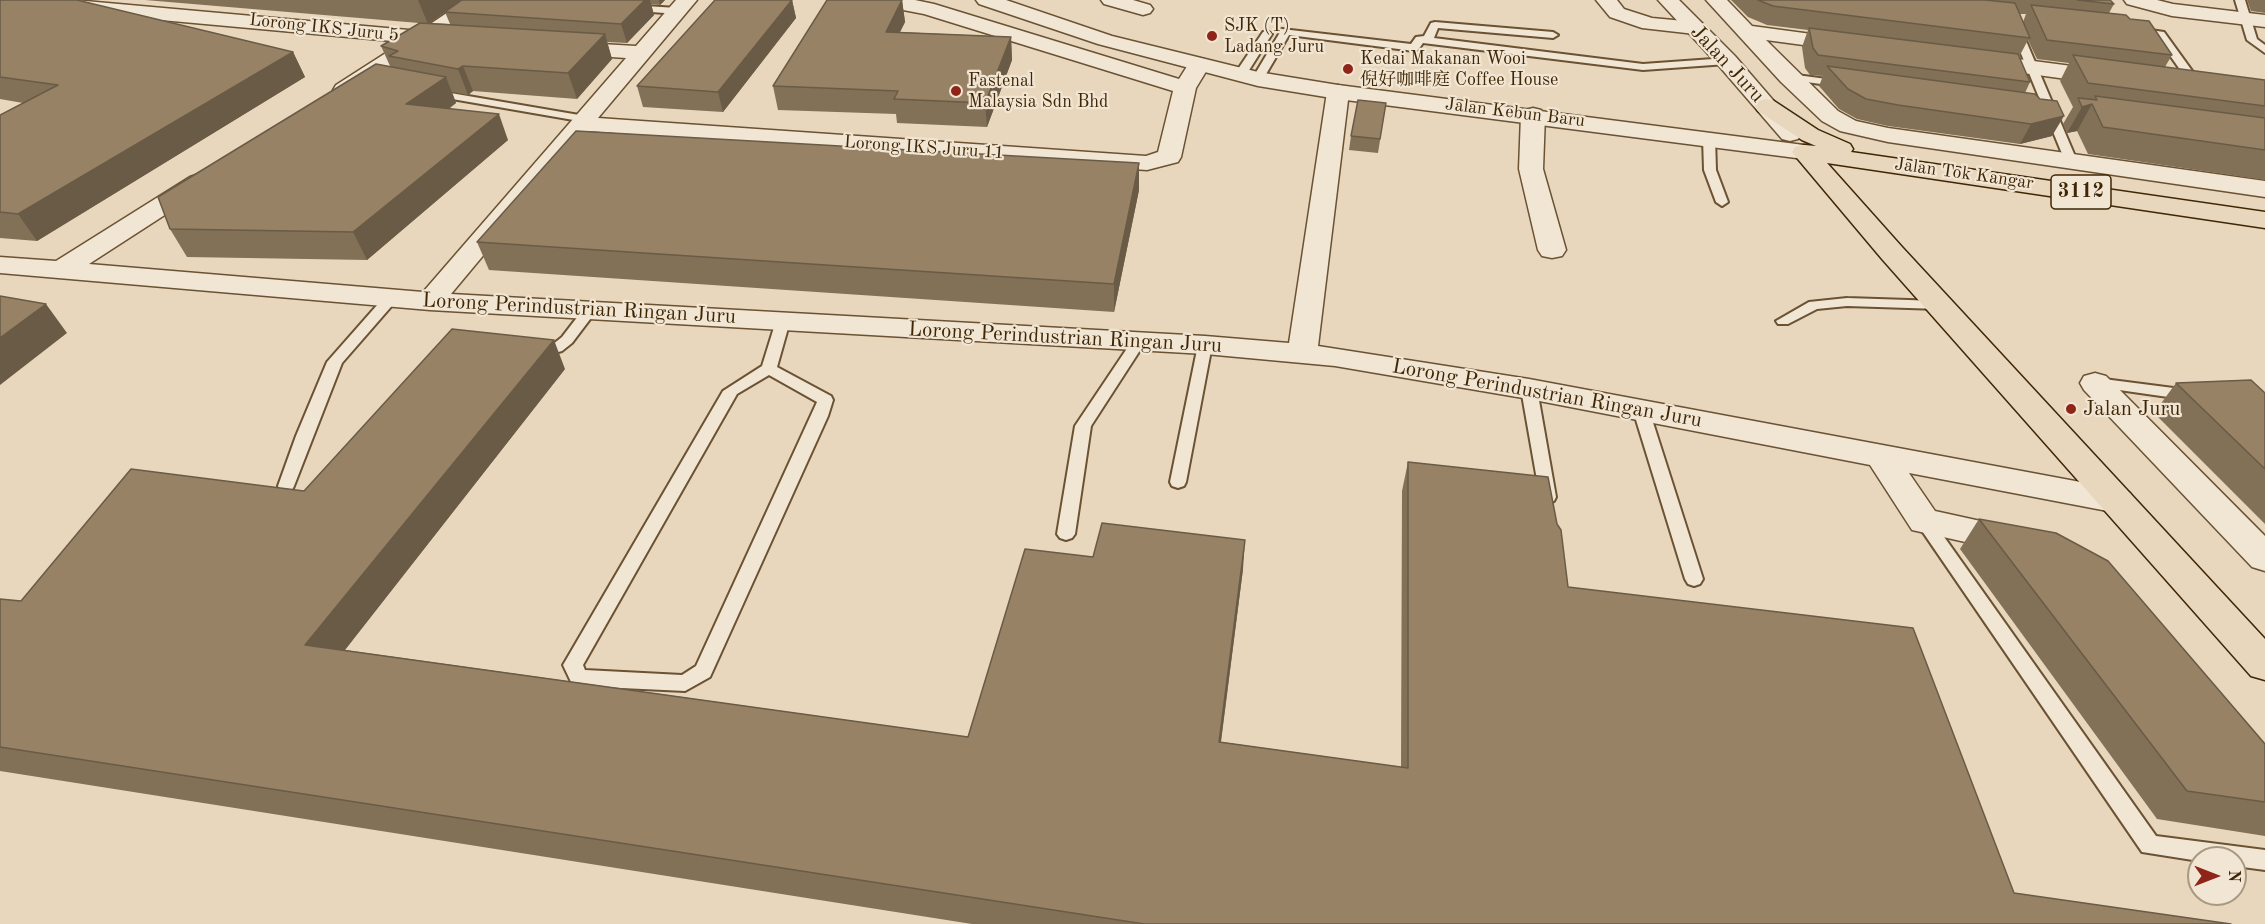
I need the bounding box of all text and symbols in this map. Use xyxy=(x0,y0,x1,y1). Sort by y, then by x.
street label: Lorong IKS Juru 5 xyxy=(248,9,400,47)
place label: SJK (T) Ladang Juru xyxy=(1224,15,1324,57)
street label: Jalan Juru xyxy=(1685,20,1769,108)
marker: SJK (T) Ladang Juru xyxy=(1205,29,1219,43)
place label: Kedai Makanan Wooi 倪好咖啡庭 Coffee House xyxy=(1360,48,1558,90)
marker: Kedai Makanan Wooi 倪好咖啡庭 Coffee House xyxy=(1341,62,1355,76)
place label: Fastenal Malaysia Sdn Bhd xyxy=(968,70,1109,112)
marker: Fastenal Malaysia Sdn Bhd xyxy=(949,84,963,98)
street label: Jalan Kebun Baru xyxy=(1444,94,1586,132)
street label: Lorong IKS Juru 11 xyxy=(843,132,1005,164)
street label: Jalan Tok Kangar xyxy=(1893,154,2035,194)
road number: 3112 xyxy=(2051,175,2111,209)
street label: Lorong Perindustrian Ringan Juru xyxy=(421,288,737,330)
street label: Lorong Perindustrian Ringan Juru xyxy=(907,317,1223,359)
street label: Lorong Perindustrian Ringan Juru xyxy=(1390,354,1704,434)
place label: Jalan Juru xyxy=(2083,396,2180,422)
marker: Jalan Juru xyxy=(2064,402,2078,416)
north arrow xyxy=(2187,846,2247,906)
text: N xyxy=(2225,870,2241,882)

